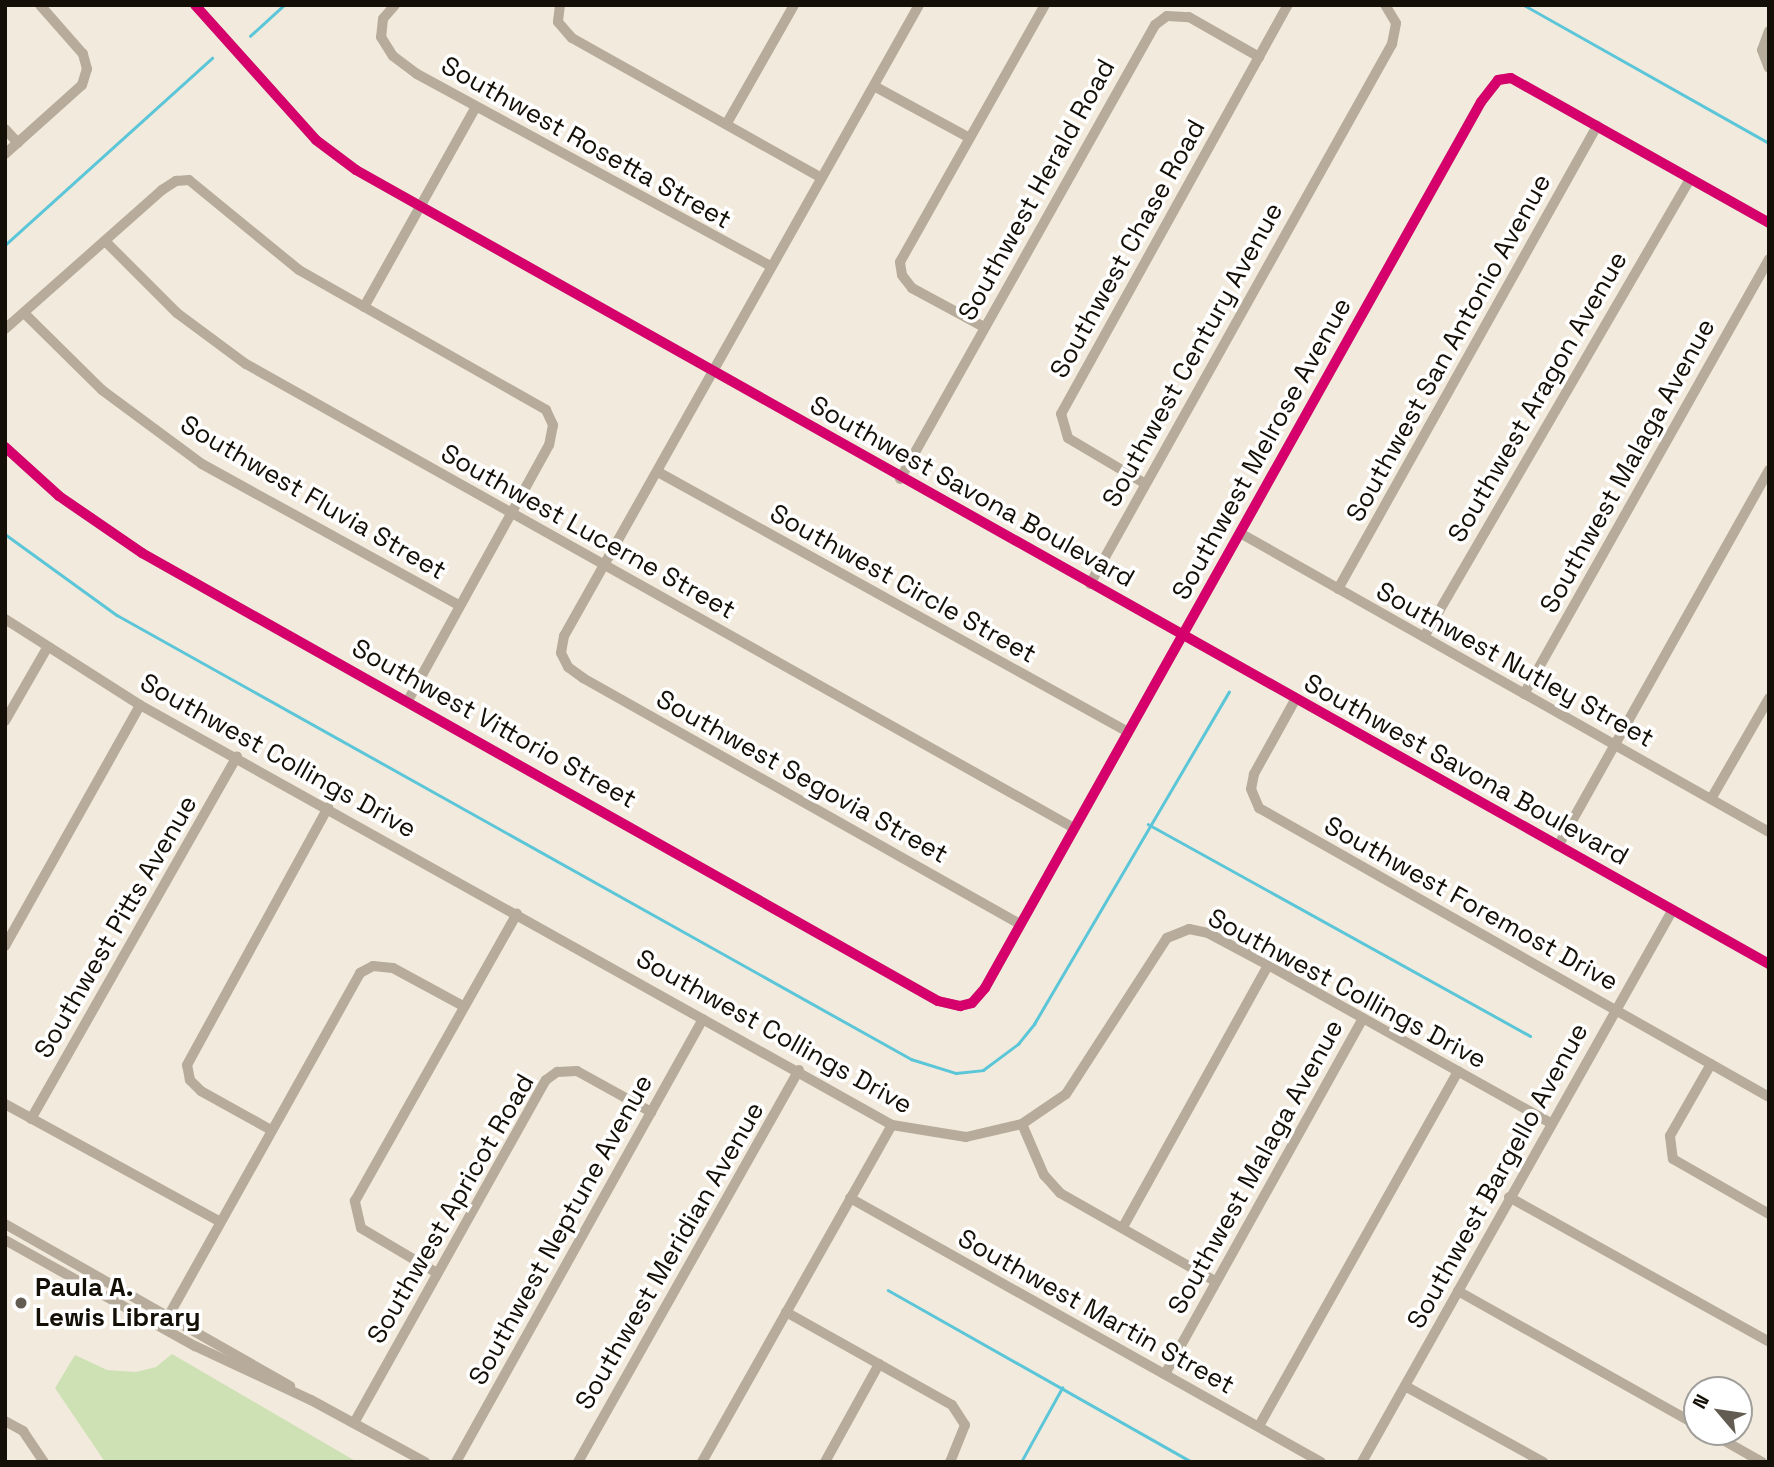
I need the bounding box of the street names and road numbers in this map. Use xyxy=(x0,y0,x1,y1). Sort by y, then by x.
street label: Southwest Rosetta Street xyxy=(436,50,736,236)
street label: Southwest Herald Road xyxy=(952,54,1122,326)
street label: Southwest Chase Road xyxy=(1044,114,1212,384)
street label: Southwest San Antonio Avenue xyxy=(1340,168,1558,528)
street label: Southwest Century Avenue xyxy=(1096,197,1290,513)
street label: Southwest Aragon Avenue xyxy=(1442,246,1634,548)
street label: Southwest Melrose Avenue xyxy=(1166,292,1358,606)
street label: Southwest Malaga Avenue xyxy=(1534,313,1722,619)
street label: Southwest Savona Boulevard xyxy=(804,390,1140,594)
street label: Southwest Fluvia Street xyxy=(175,409,451,587)
street label: Southwest Lucerne Street xyxy=(435,438,741,626)
street label: Southwest Circle Street xyxy=(764,498,1042,670)
street label: Southwest Nutley Street xyxy=(1371,576,1659,754)
street label: Southwest Vittorio Street xyxy=(346,633,642,815)
street label: Southwest Collings Drive xyxy=(134,667,422,845)
street label: Southwest Savona Boulevard xyxy=(1298,668,1634,872)
street label: Southwest Segovia Street xyxy=(651,684,953,870)
street label: Southwest Pitts Avenue xyxy=(28,790,204,1064)
street label: Southwest Foremost Drive xyxy=(1319,810,1623,998)
street label: Southwest Collings Drive xyxy=(1202,902,1492,1076)
street label: Southwest Collings Drive xyxy=(630,943,918,1121)
street label: Southwest Malaga Avenue xyxy=(1162,1014,1350,1320)
street label: Southwest Bargello Avenue xyxy=(1401,1018,1595,1334)
street label: Southwest Apricot Road xyxy=(361,1068,541,1350)
street label: Southwest Neptune Avenue xyxy=(462,1069,660,1391)
street label: Southwest Meridian Avenue xyxy=(569,1097,771,1415)
street label: Southwest Martin Street xyxy=(952,1223,1240,1401)

